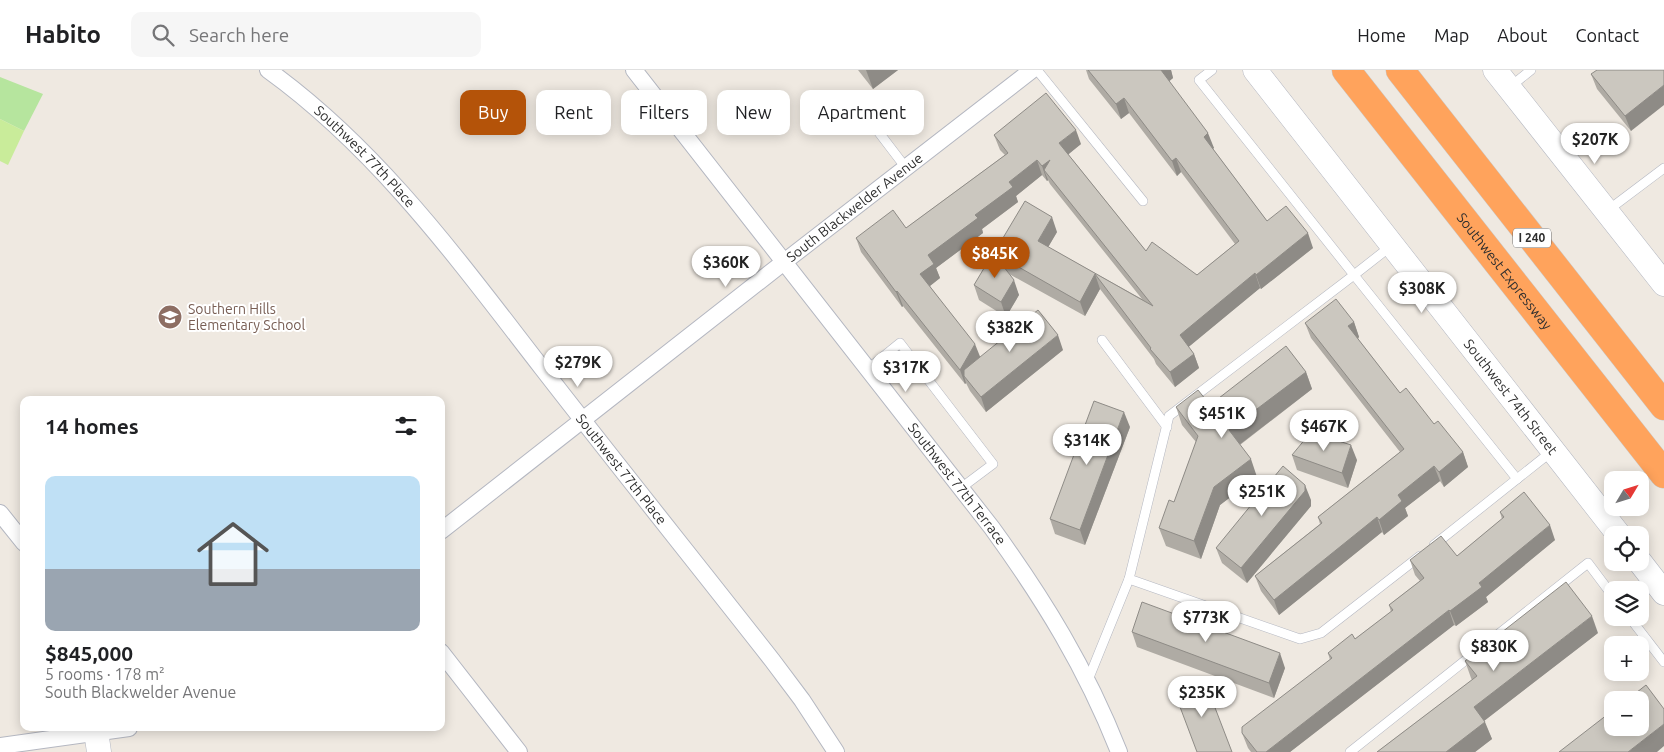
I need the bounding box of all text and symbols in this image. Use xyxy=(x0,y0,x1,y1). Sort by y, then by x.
search box xyxy=(131,12,481,57)
text: Habito xyxy=(25,21,101,48)
icon: search xyxy=(149,21,177,49)
text: Search here xyxy=(189,24,289,46)
text: Home xyxy=(1357,25,1406,45)
text: Map xyxy=(1434,25,1469,45)
text: About xyxy=(1497,25,1547,45)
text: Contact xyxy=(1575,25,1639,45)
chip: Buy xyxy=(460,90,526,135)
chip: Rent xyxy=(536,90,611,135)
chip: Filters xyxy=(621,90,707,135)
chip: New xyxy=(717,90,790,135)
chip: Apartment xyxy=(800,90,924,135)
street label: Southwest 77th Place xyxy=(311,102,418,211)
pin: $207K xyxy=(1560,122,1630,165)
text: $207K xyxy=(1572,130,1618,148)
street label: South Blackwelder Avenue xyxy=(783,150,926,265)
street label: Southwest Expressway xyxy=(1454,210,1555,333)
road number: I 240 xyxy=(1513,228,1551,248)
pin: $845K xyxy=(960,236,1030,279)
text: $845K xyxy=(972,244,1018,262)
pin: $360K xyxy=(691,246,761,288)
text: $360K xyxy=(703,253,749,271)
pin: $308K xyxy=(1387,272,1457,314)
text: $308K xyxy=(1399,279,1445,297)
place label: Southern Hills Elementary School xyxy=(188,301,306,333)
school or university icon: Southern Hills Elementary School xyxy=(157,304,183,330)
pin: $382K xyxy=(975,310,1045,353)
text: $382K xyxy=(987,318,1033,336)
street label: Southwest 74th Street xyxy=(1461,336,1561,458)
pin: $279K xyxy=(543,346,613,388)
pin: $317K xyxy=(871,350,941,393)
text: $279K xyxy=(555,353,601,371)
text: $317K xyxy=(883,358,929,376)
pin: $451K xyxy=(1187,396,1257,439)
text: $451K xyxy=(1199,404,1245,422)
pin: $467K xyxy=(1289,410,1359,452)
street label: Southwest 77th Place xyxy=(573,411,670,528)
icon: filters xyxy=(392,412,420,440)
text: 14 homes xyxy=(45,414,139,438)
text: $467K xyxy=(1301,417,1347,435)
street label: Southwest 77th Terrace xyxy=(905,420,1009,548)
pin: $314K xyxy=(1052,424,1122,466)
text: $314K xyxy=(1064,431,1110,449)
north arrow xyxy=(1604,471,1649,516)
map controls xyxy=(1604,471,1649,736)
pin: $251K xyxy=(1227,474,1297,517)
text: $251K xyxy=(1239,482,1285,500)
icon: home xyxy=(188,509,278,599)
button: locate xyxy=(1604,526,1649,571)
button: layers xyxy=(1604,581,1649,626)
pin: $773K xyxy=(1171,600,1241,643)
text: $773K xyxy=(1183,608,1229,626)
pin: $830K xyxy=(1459,630,1529,672)
button: + xyxy=(1604,636,1649,681)
text: $830K xyxy=(1471,637,1517,655)
text: $845,000 xyxy=(45,641,133,665)
text: 5 rooms · 178 m² xyxy=(45,665,165,683)
pin: $235K xyxy=(1167,676,1237,718)
text: South Blackwelder Avenue xyxy=(45,683,236,701)
text: $235K xyxy=(1179,683,1225,701)
button: − xyxy=(1604,691,1649,736)

